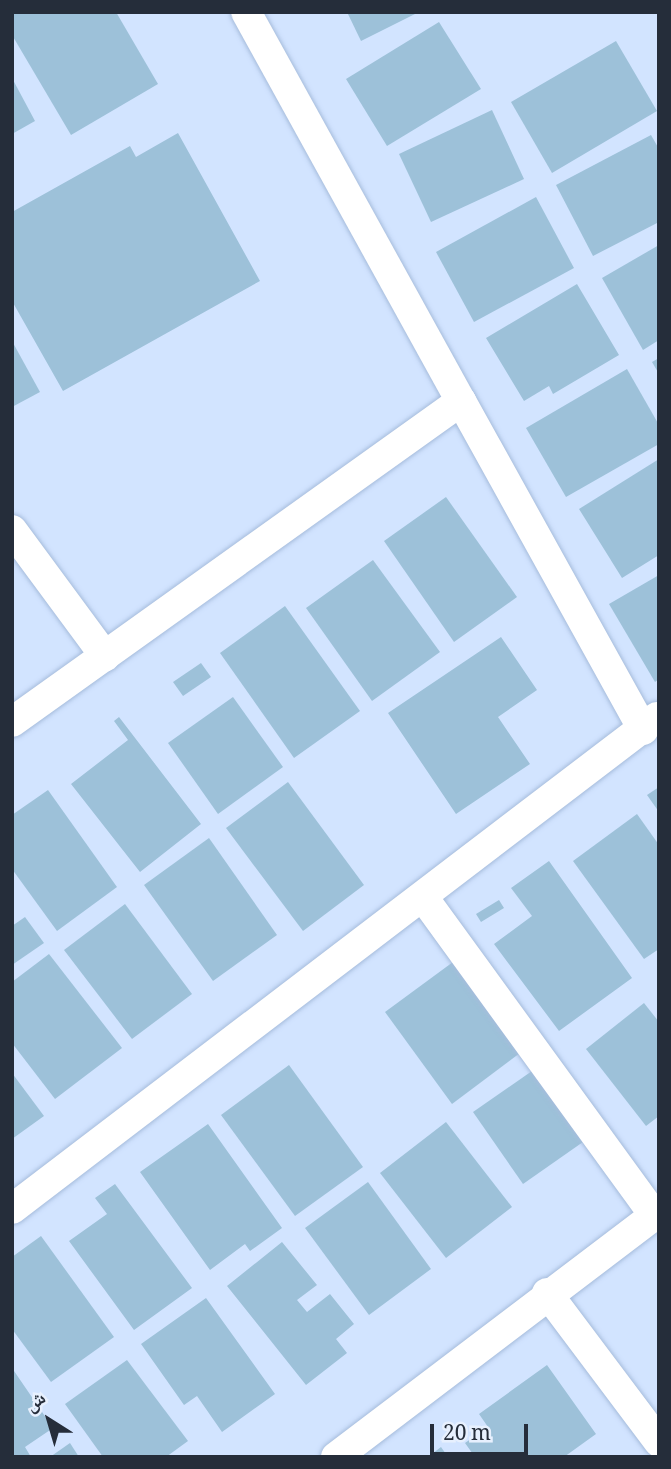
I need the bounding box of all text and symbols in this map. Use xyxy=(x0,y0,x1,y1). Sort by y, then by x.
text: ش xyxy=(19,1384,54,1422)
north arrow xyxy=(14,1385,84,1455)
scale bar xyxy=(433,1410,531,1454)
text: 20 m xyxy=(443,1418,491,1453)

